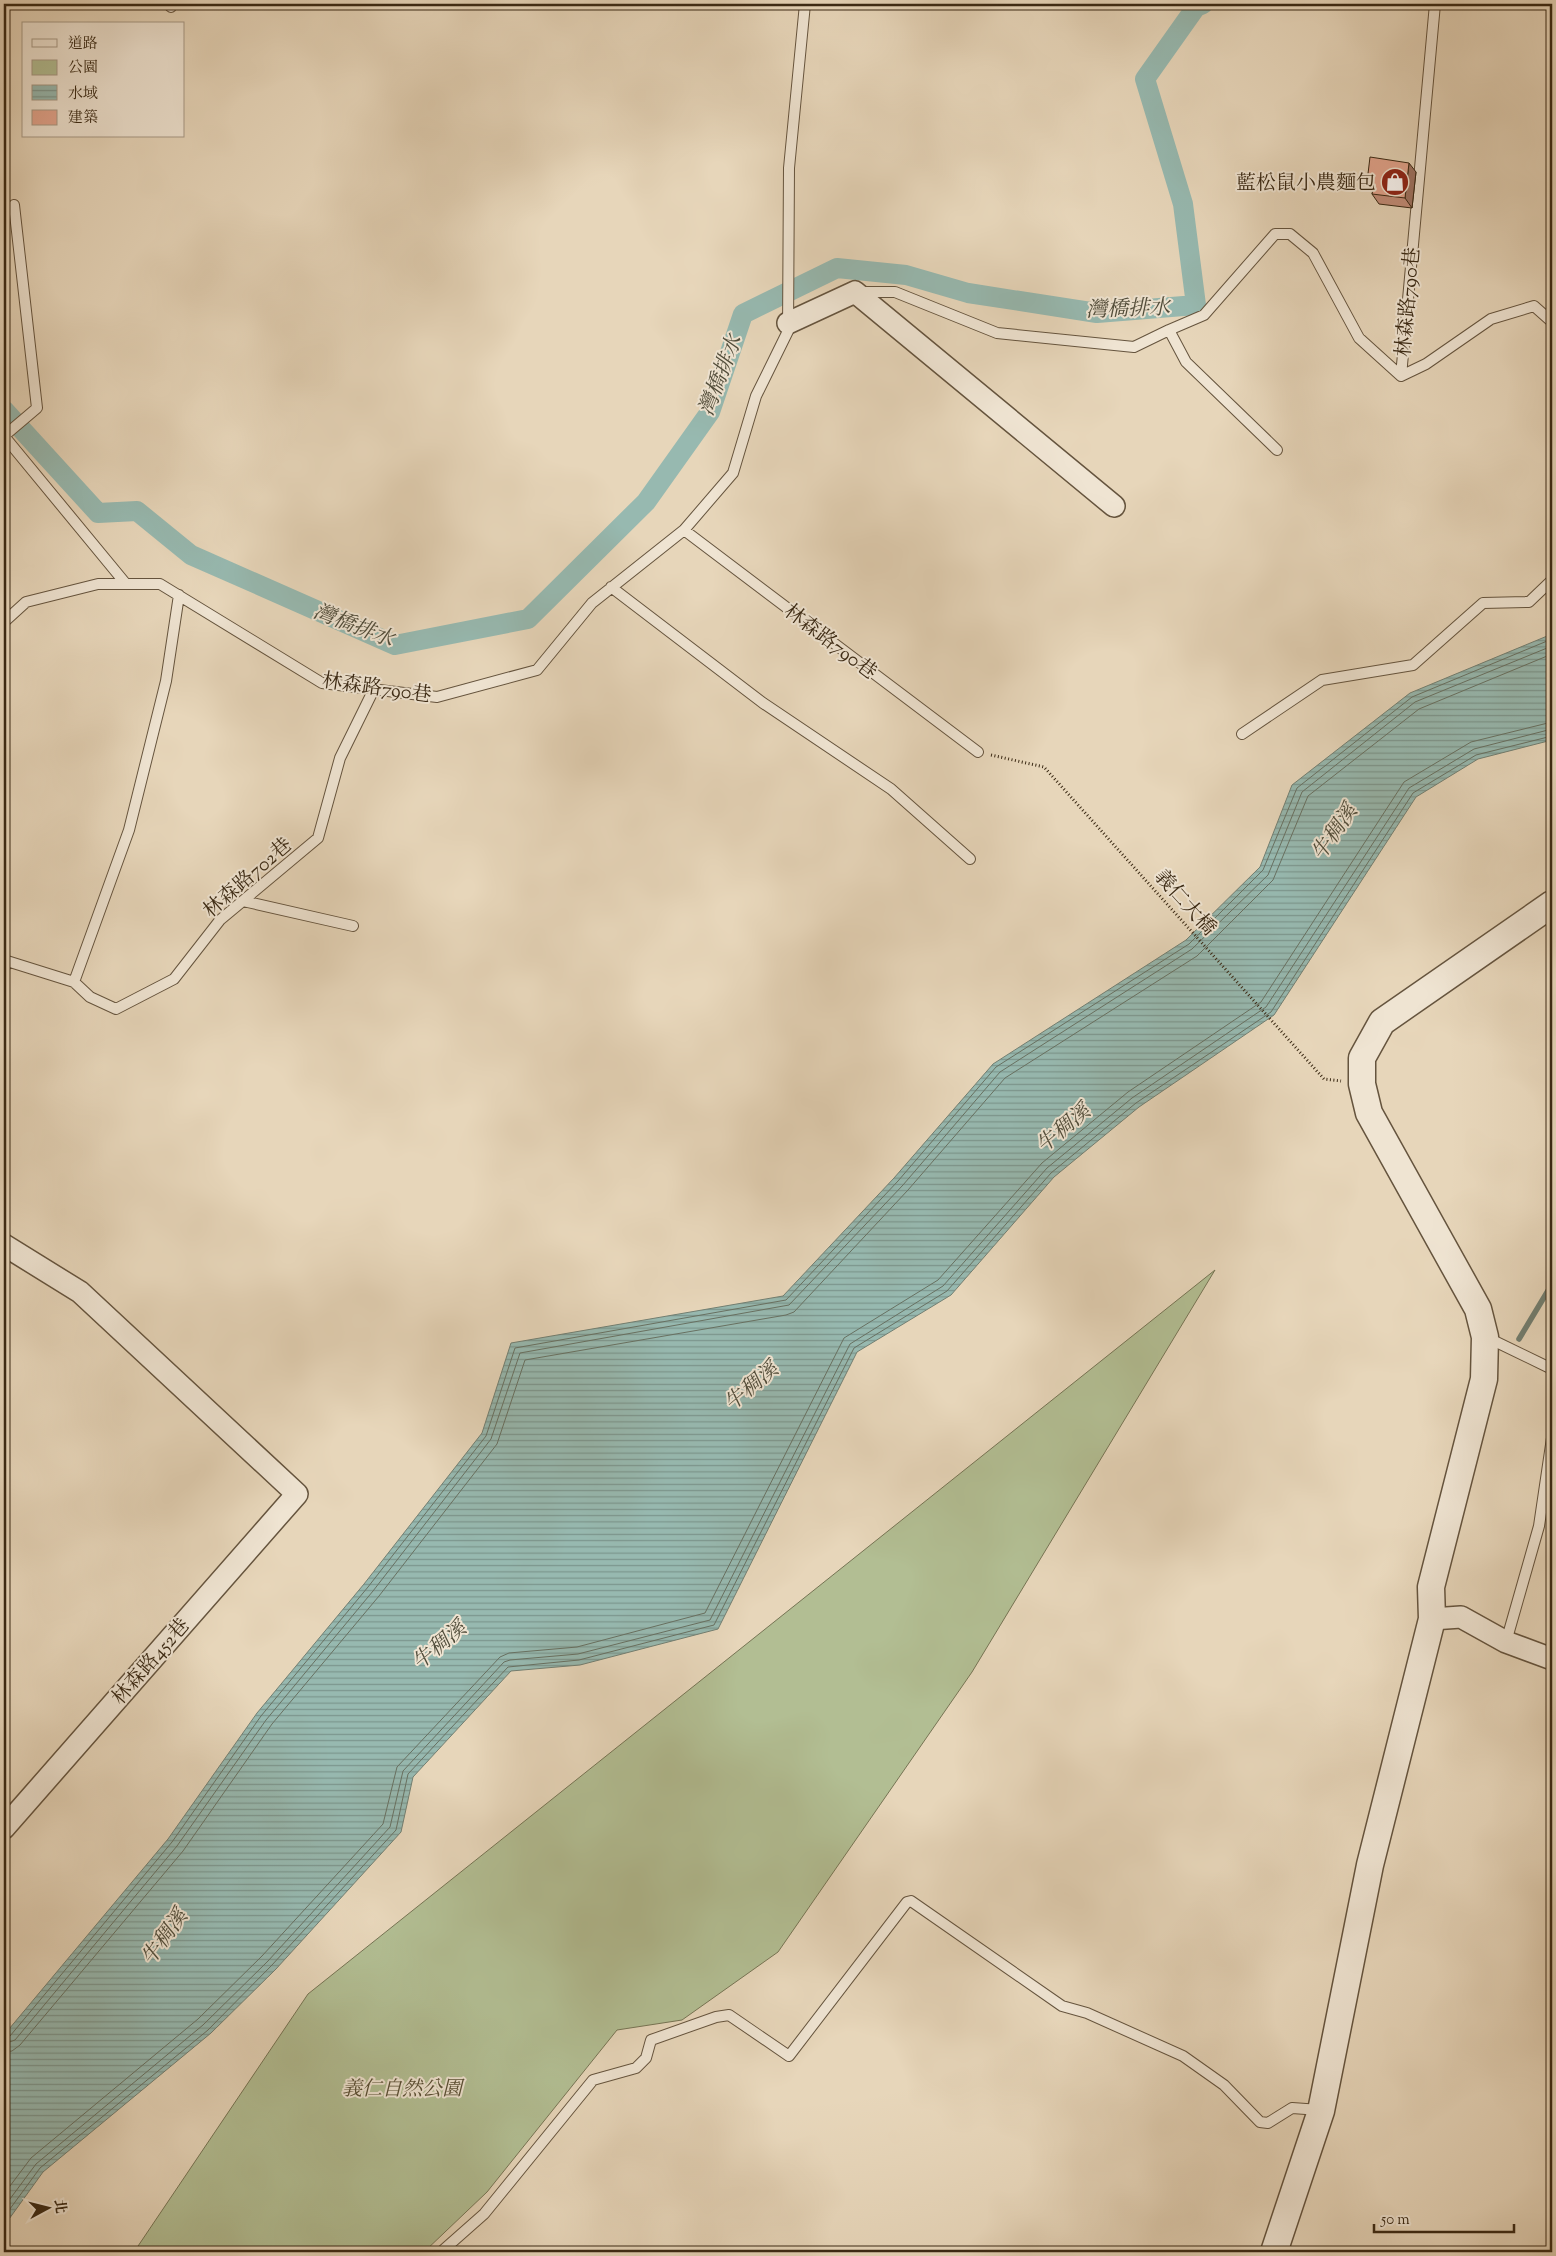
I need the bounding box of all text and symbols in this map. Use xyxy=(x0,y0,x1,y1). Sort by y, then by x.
legend xyxy=(22,22,185,138)
text: 道路 xyxy=(68,34,98,55)
text: 公園 xyxy=(68,58,98,79)
text: 水域 xyxy=(68,84,98,105)
text: 建築 xyxy=(68,108,98,129)
shop icon: 藍松鼠小農麵包 xyxy=(1380,167,1410,197)
place label: 藍松鼠小農麵包 xyxy=(1236,170,1376,199)
street label: 林森路790巷 xyxy=(1390,246,1429,358)
water label: 灣橋排水 xyxy=(1086,293,1173,326)
water label: 灣橋排水 xyxy=(693,329,752,420)
water label: 灣橋排水 xyxy=(309,598,400,657)
street label: 林森路790巷 xyxy=(777,598,882,688)
street label: 林森路790巷 xyxy=(320,667,433,711)
water label: 牛稠溪 xyxy=(1305,797,1367,868)
street label: 林森路702巷 xyxy=(198,832,299,926)
street label: 義仁大橋 xyxy=(1147,864,1222,943)
water label: 牛稠溪 xyxy=(1031,1097,1100,1161)
water label: 牛稠溪 xyxy=(719,1355,788,1419)
street label: 林森路452巷 xyxy=(106,1613,198,1712)
water label: 牛稠溪 xyxy=(407,1614,476,1678)
water label: 牛稠溪 xyxy=(135,1902,197,1972)
park label: 義仁自然公園 xyxy=(342,2076,465,2105)
north arrow xyxy=(22,2184,72,2234)
text: 北 xyxy=(48,2198,70,2215)
scale bar xyxy=(1374,2201,1514,2233)
text: 50 m xyxy=(1380,2210,1410,2231)

